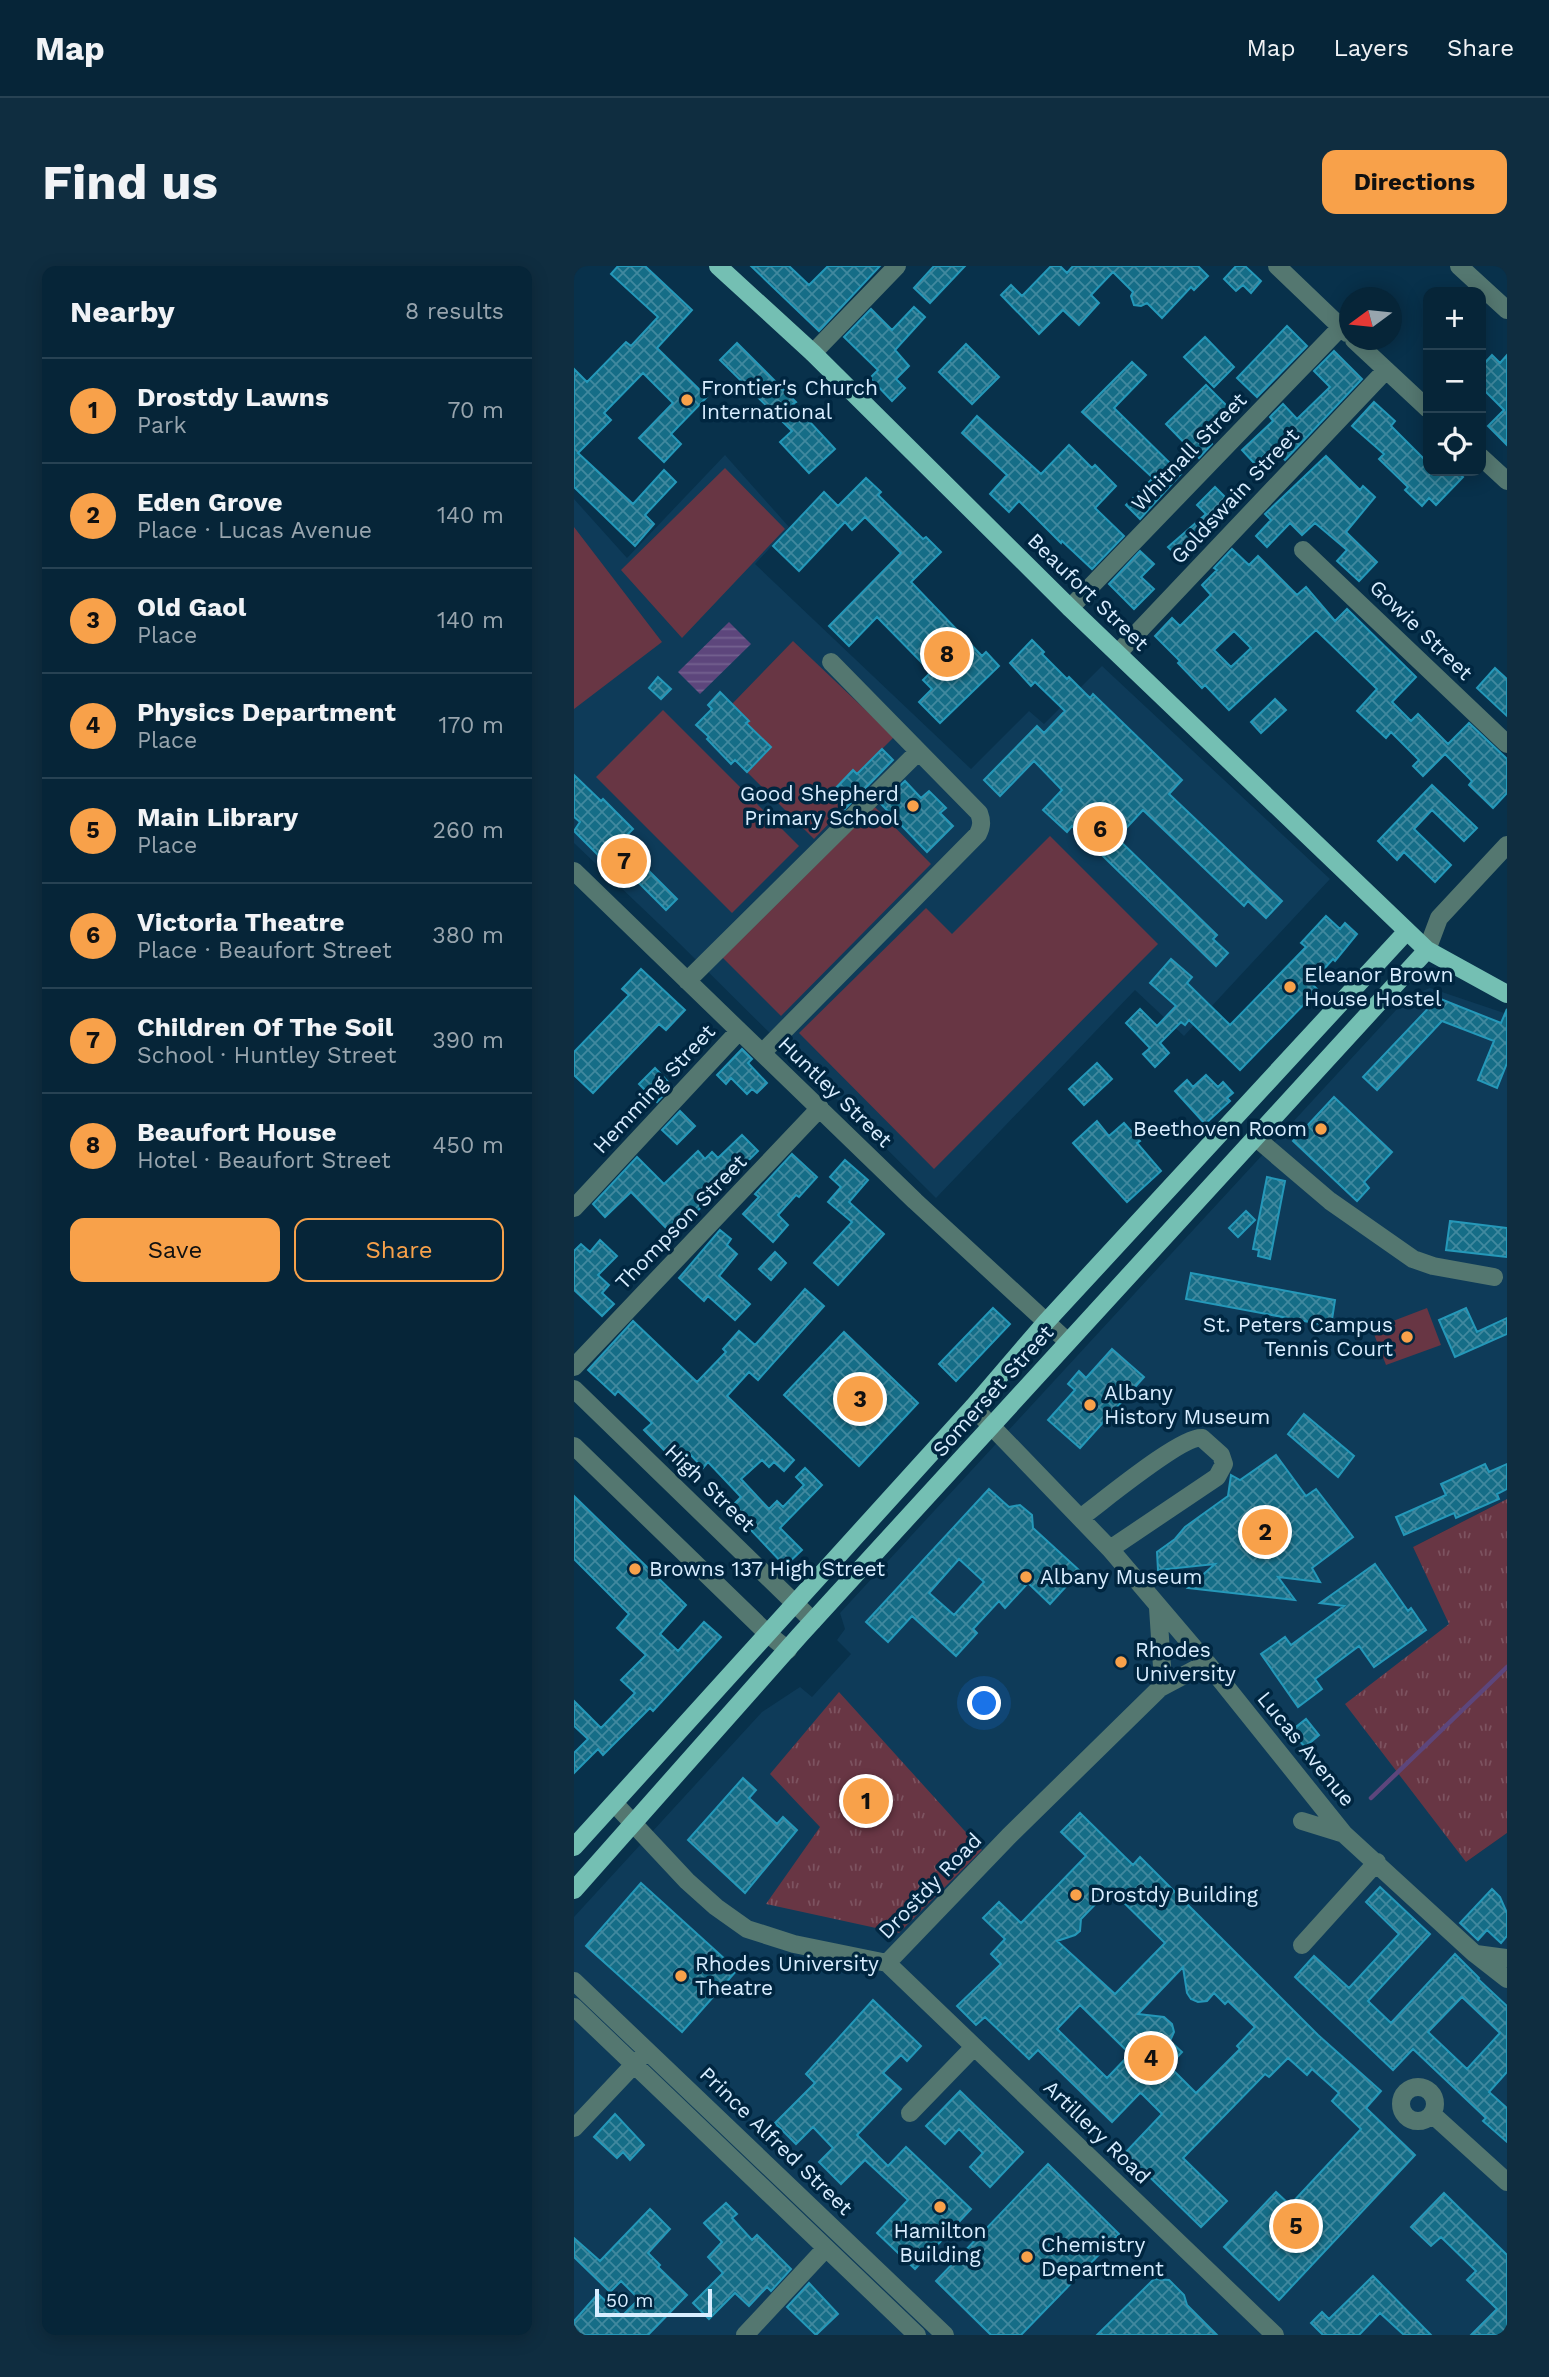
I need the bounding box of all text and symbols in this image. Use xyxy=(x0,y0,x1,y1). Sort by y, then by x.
text: Map xyxy=(35,29,105,68)
text: Map xyxy=(1247,34,1295,62)
text: Layers xyxy=(1333,34,1409,62)
text: Share xyxy=(1447,34,1514,62)
button: Directions xyxy=(1322,150,1507,214)
text: Find us xyxy=(42,153,218,211)
north arrow xyxy=(1339,287,1402,350)
map controls xyxy=(1423,287,1486,476)
button: + xyxy=(1423,287,1486,350)
text: Nearby xyxy=(70,294,175,329)
text: 8 results xyxy=(405,298,504,325)
button: − xyxy=(1423,350,1486,413)
place label: Frontier's Church International xyxy=(701,375,878,424)
text: Drostdy Lawns xyxy=(137,382,329,412)
street label: Whitnall Street xyxy=(1126,387,1252,516)
marker: Frontier's Church International xyxy=(679,392,695,408)
text: 1 xyxy=(88,397,98,424)
text: 70 m xyxy=(447,397,504,424)
text: Park xyxy=(137,412,186,439)
button: locate xyxy=(1423,413,1486,476)
street label: Goldswain Street xyxy=(1165,423,1304,569)
text: Eden Grove xyxy=(137,487,283,517)
text: 2 xyxy=(86,502,100,529)
text: 140 m xyxy=(437,502,504,529)
text: Place · Lucas Avenue xyxy=(137,517,372,544)
street label: Beaufort Street xyxy=(1023,528,1154,656)
street label: Gowie Street xyxy=(1365,574,1478,685)
text: Old Gaol xyxy=(137,592,246,622)
text: 3 xyxy=(86,607,100,634)
text: 140 m xyxy=(437,607,504,634)
text: Place xyxy=(137,622,197,649)
pin: 8 xyxy=(924,628,970,680)
text: Physics Department xyxy=(137,697,396,727)
text: 4 xyxy=(86,712,100,739)
text: 170 m xyxy=(439,712,504,739)
text: Place xyxy=(137,727,197,754)
place label: Good Shepherd Primary School xyxy=(740,781,900,830)
marker: Good Shepherd Primary School xyxy=(905,798,921,814)
text: Main Library xyxy=(137,802,298,832)
pin: 6 xyxy=(1077,803,1123,855)
text: 5 xyxy=(86,817,100,844)
text: 260 m xyxy=(433,817,504,844)
text: Place xyxy=(137,832,197,859)
pin: 7 xyxy=(601,835,647,887)
text: Victoria Theatre xyxy=(137,907,344,937)
text: 6 xyxy=(86,922,100,949)
text: 380 m xyxy=(432,922,504,949)
text: Place · Beaufort Street xyxy=(137,937,392,964)
place label: Eleanor Brown House Hostel xyxy=(1304,962,1453,1011)
marker: Eleanor Brown House Hostel xyxy=(1282,979,1298,995)
text: Children Of The Soil xyxy=(137,1012,393,1042)
street label: Hemming Street xyxy=(587,1019,720,1158)
text: 7 xyxy=(86,1027,100,1054)
text: 390 m xyxy=(432,1027,504,1054)
street label: Huntley Street xyxy=(773,1031,898,1152)
text: School · Huntley Street xyxy=(137,1042,396,1069)
place label: Beethoven Room xyxy=(1133,1116,1307,1141)
text: Beaufort House xyxy=(137,1117,337,1147)
marker: Beethoven Room xyxy=(1313,1121,1329,1137)
text: 8 xyxy=(86,1132,100,1159)
text: 450 m xyxy=(432,1132,504,1159)
text: Hotel · Beaufort Street xyxy=(137,1147,391,1174)
street label: Thompson Street xyxy=(610,1149,752,1294)
button: Save xyxy=(70,1218,280,1282)
button: Share xyxy=(294,1218,504,1282)
place label: St. Peters Campus Tennis Court xyxy=(1203,1312,1393,1361)
street label: Somerset Street xyxy=(927,1320,1058,1462)
marker: St. Peters Campus Tennis Court xyxy=(1399,1329,1415,1345)
pin: 3 xyxy=(837,1373,883,1425)
place label: Albany History Museum xyxy=(1104,1380,1270,1429)
marker: Albany History Museum xyxy=(1082,1397,1098,1413)
street label: High Street xyxy=(660,1439,761,1537)
pin: 2 xyxy=(1242,1506,1288,1558)
place label: Browns 137 High Street xyxy=(649,1556,885,1581)
marker: Browns 137 High Street xyxy=(627,1561,643,1577)
place label: Albany Museum xyxy=(1040,1564,1202,1589)
marker: Albany Museum xyxy=(1018,1569,1034,1585)
place label: Rhodes University xyxy=(1135,1637,1236,1686)
marker: Rhodes University xyxy=(1113,1654,1129,1670)
your location xyxy=(967,1686,1001,1720)
street label: Lucas Avenue xyxy=(1252,1686,1360,1811)
pin: 1 xyxy=(843,1775,889,1827)
street label: Drostdy Road xyxy=(873,1827,986,1944)
place label: Drostdy Building xyxy=(1090,1882,1259,1907)
marker: Drostdy Building xyxy=(1068,1887,1084,1903)
place label: Rhodes University Theatre xyxy=(695,1951,879,2000)
marker: Rhodes University Theatre xyxy=(673,1968,689,1984)
pin: 4 xyxy=(1128,2032,1174,2084)
street label: Prince Alfred Street xyxy=(695,2061,858,2220)
street label: Artillery Road xyxy=(1039,2075,1156,2189)
marker: Hamilton Building xyxy=(932,2199,948,2215)
pin: 5 xyxy=(1273,2200,1319,2252)
place label: Hamilton Building xyxy=(893,2218,987,2267)
place label: Chemistry Department xyxy=(1041,2232,1164,2281)
marker: Chemistry Department xyxy=(1019,2249,1035,2265)
scale bar xyxy=(595,2286,712,2318)
text: 50 m xyxy=(606,2289,653,2312)

